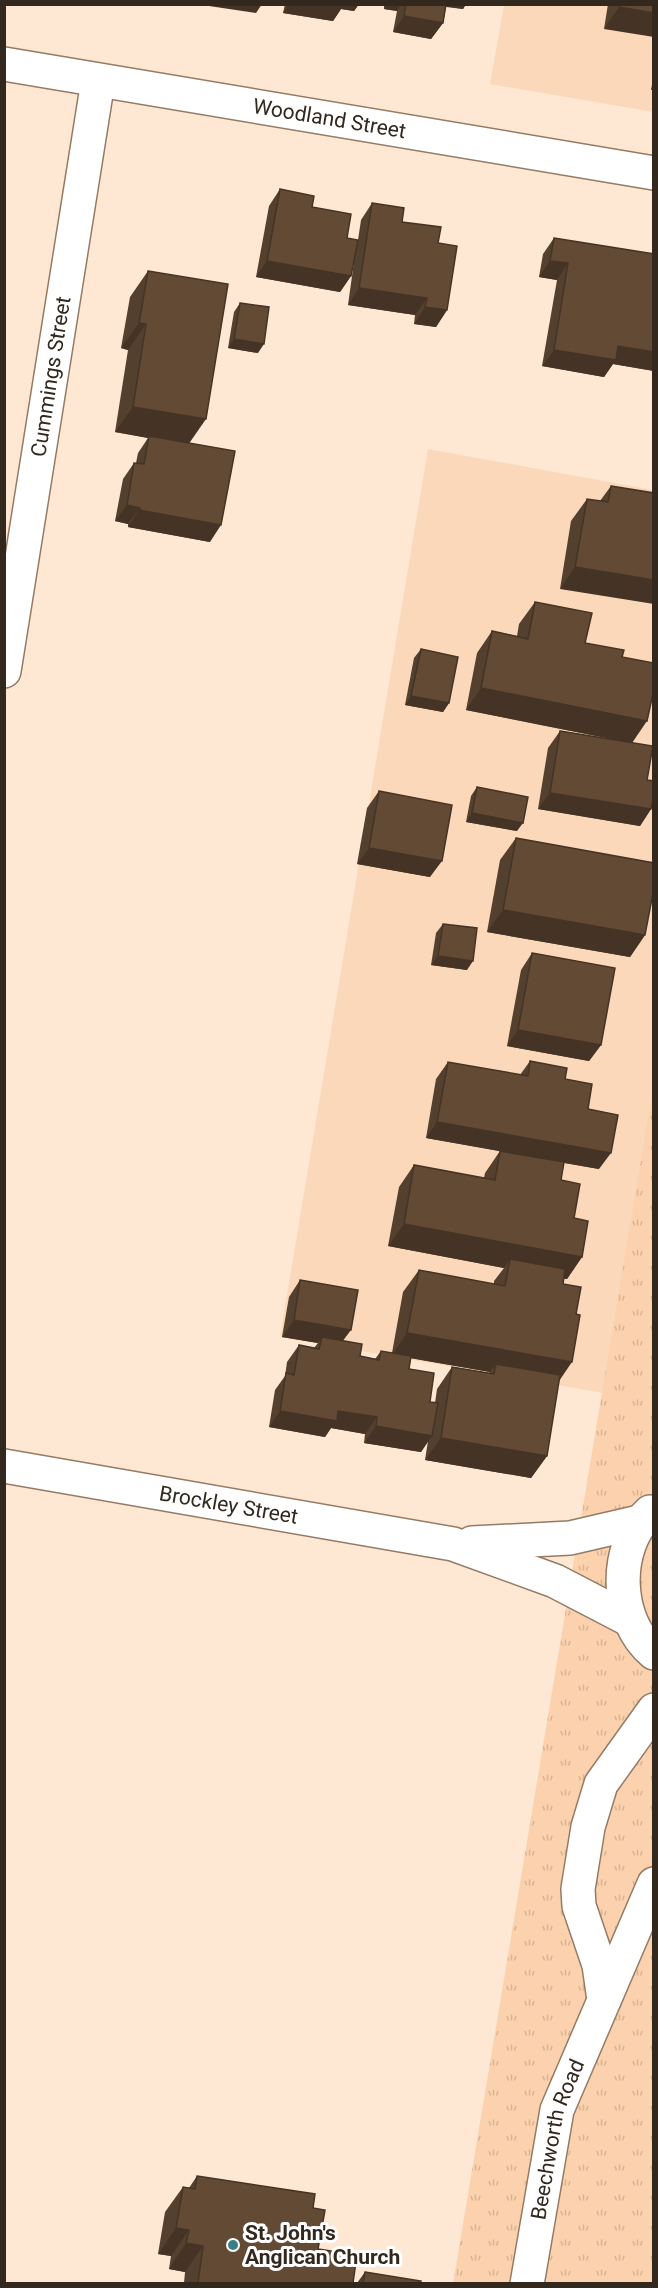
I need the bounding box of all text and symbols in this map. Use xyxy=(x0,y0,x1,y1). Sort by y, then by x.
street label: Woodland Street xyxy=(251,94,408,143)
street label: Cummings Street xyxy=(26,295,76,459)
street label: Brockley Street xyxy=(157,1481,300,1529)
street label: Beechworth Road xyxy=(526,2056,589,2222)
place label: St. John's Anglican Church xyxy=(245,2221,400,2269)
marker: St. John's Anglican Church xyxy=(226,2238,240,2252)

